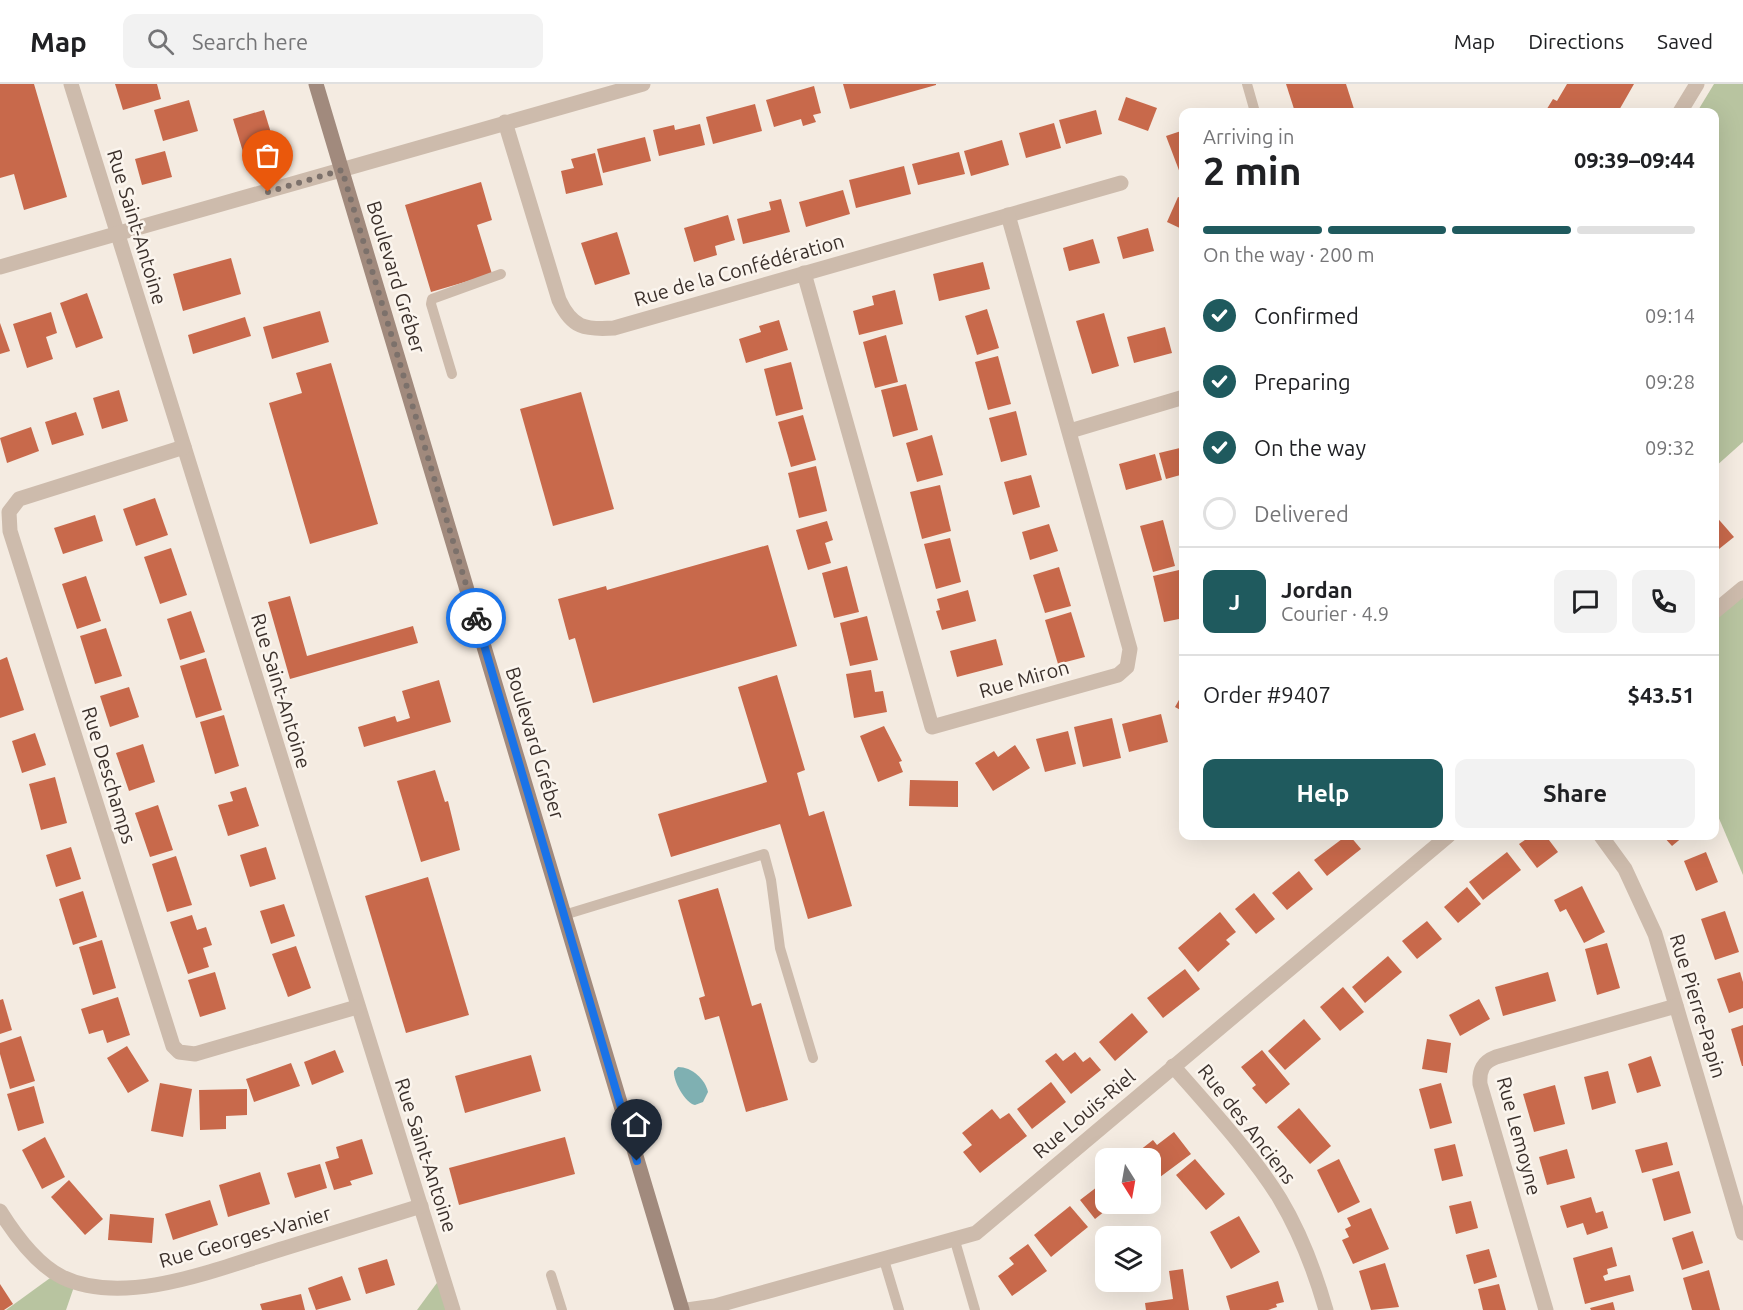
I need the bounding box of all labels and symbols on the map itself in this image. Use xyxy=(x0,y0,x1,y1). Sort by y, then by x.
pin xyxy=(242,130,293,192)
street label: Rue Saint-Antoine xyxy=(103,147,172,307)
street label: Boulevard Gréber xyxy=(362,198,431,356)
street label: Rue de la Confédération xyxy=(631,229,847,311)
courier xyxy=(446,588,506,648)
street label: Rue Saint-Antoine xyxy=(247,611,316,771)
street label: Rue Miron xyxy=(976,655,1071,702)
street label: Boulevard Gréber xyxy=(501,664,570,822)
street label: Rue Deschamps xyxy=(78,704,141,846)
street label: Rue Pierre-Papin xyxy=(1666,931,1731,1081)
street label: Rue des Anciens xyxy=(1194,1059,1301,1188)
street label: Rue Louis-Riel xyxy=(1028,1064,1139,1163)
street label: Rue Lemoyne xyxy=(1493,1074,1546,1198)
street label: Rue Saint-Antoine xyxy=(391,1075,462,1235)
pin xyxy=(611,1099,662,1161)
north arrow xyxy=(1095,1148,1161,1214)
street label: Rue Georges-Vanier xyxy=(156,1201,334,1272)

